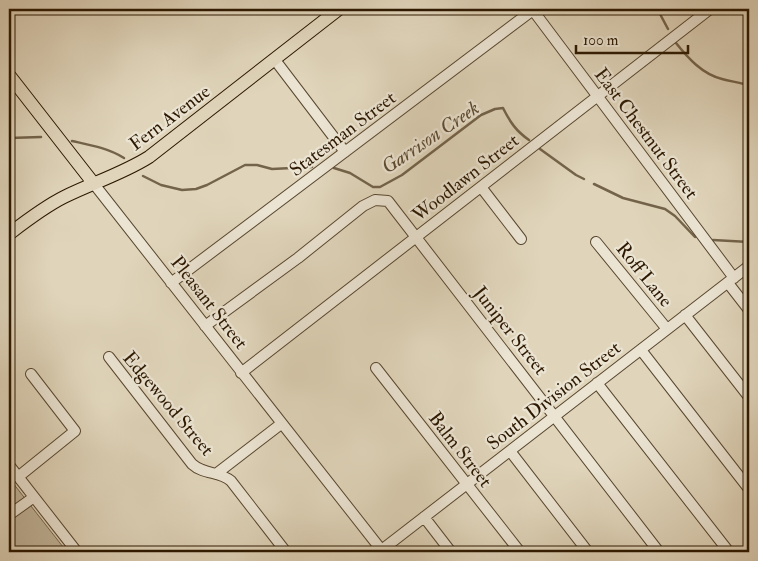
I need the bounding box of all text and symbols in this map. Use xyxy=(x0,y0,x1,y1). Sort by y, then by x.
scale bar xyxy=(576,22,688,54)
text: 100 m xyxy=(583,31,619,50)
street label: East Chestnut Street xyxy=(589,63,703,204)
street label: Fern Avenue xyxy=(124,80,215,156)
street label: Statesman Street xyxy=(285,86,401,182)
water label: Garrison Creek xyxy=(377,95,484,179)
street label: Woodlawn Street xyxy=(407,129,524,228)
street label: Roff Lane xyxy=(611,237,678,312)
street label: Pleasant Street xyxy=(165,251,253,354)
street label: Juniper Street xyxy=(467,281,552,381)
street label: South Division Street xyxy=(482,336,625,456)
street label: Edgewood Street xyxy=(117,346,219,461)
street label: Balm Street xyxy=(423,407,497,492)

